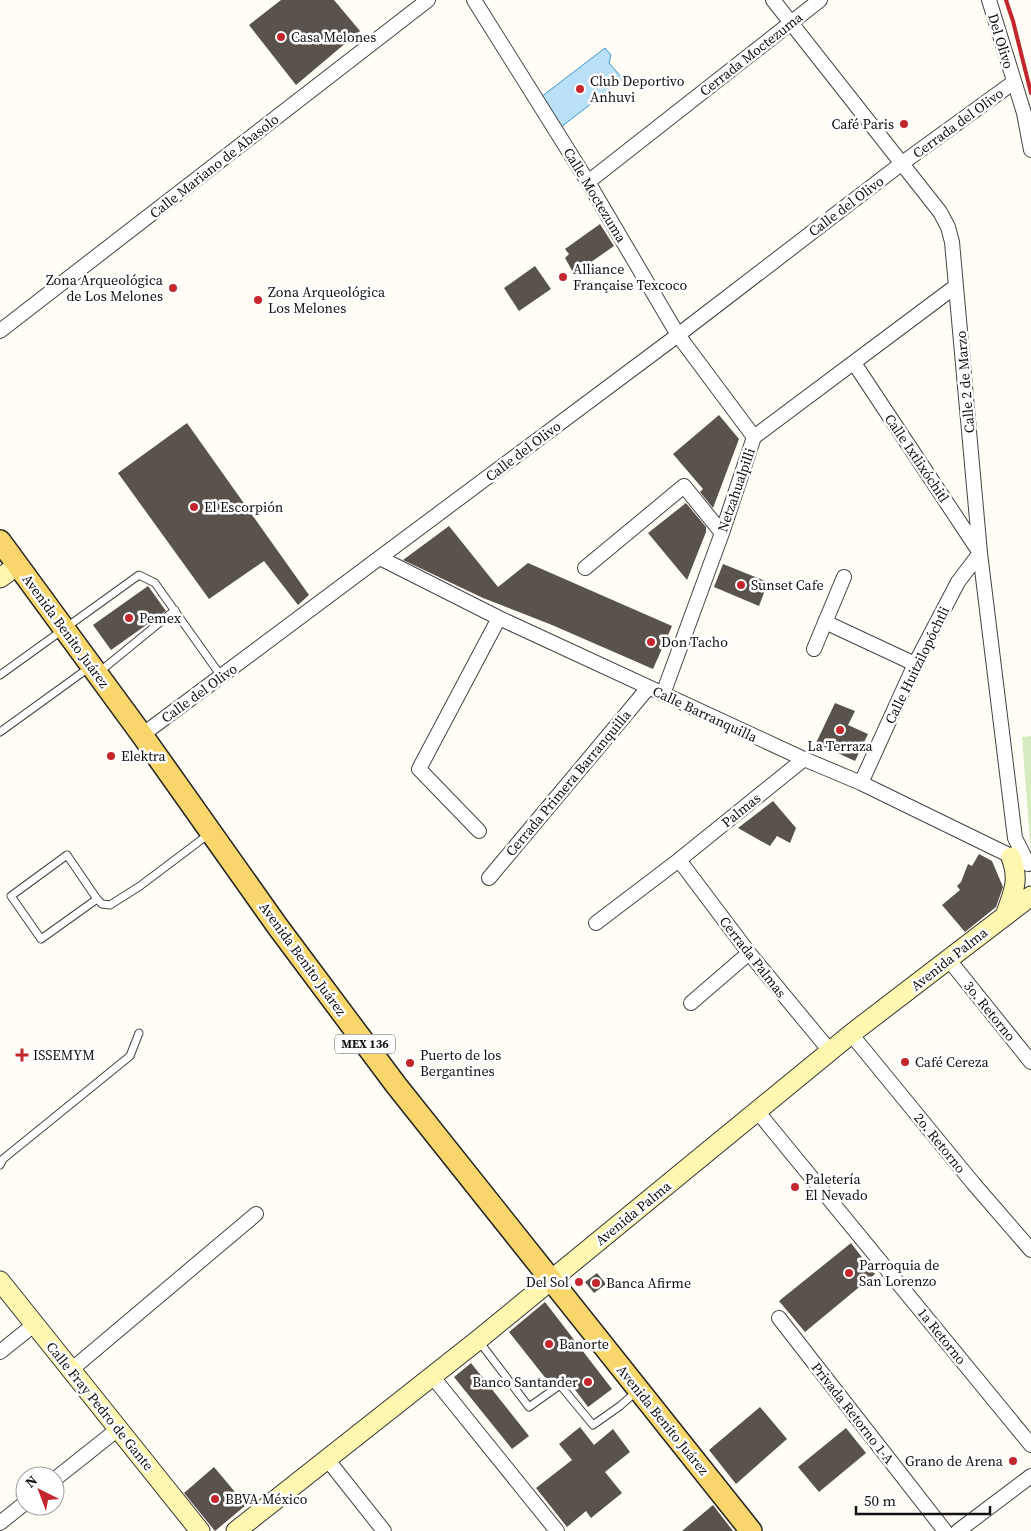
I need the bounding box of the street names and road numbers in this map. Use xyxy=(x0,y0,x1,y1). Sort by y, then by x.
street label: Cerrada Moctezuma xyxy=(695,7,807,101)
street label: Del Olivo xyxy=(983,11,1019,71)
street label: Cerrada del Olivo xyxy=(908,83,1008,163)
street label: Calle Mariano de Abasolo xyxy=(145,109,283,223)
street label: Calle Moctezuma xyxy=(559,144,632,247)
street label: Calle del Olivo xyxy=(804,171,888,241)
street label: Calle 2 de Marzo xyxy=(951,330,979,434)
street label: Calle Ixtlixóchitl xyxy=(880,410,954,506)
street label: Calle del Olivo xyxy=(481,416,565,486)
street label: Netzahualpilli xyxy=(712,445,760,535)
street label: Avenida Benito Juárez xyxy=(18,570,115,693)
street label: Calle Huitzilopóchtli xyxy=(880,603,954,727)
street label: Calle del Olivo xyxy=(157,658,241,727)
street label: Calle Barranquilla xyxy=(649,681,761,747)
street label: Cerrada Primera Barranquilla xyxy=(501,705,636,861)
street label: Palmas xyxy=(717,788,765,832)
street label: Avenida Benito Juárez xyxy=(255,898,352,1021)
street label: Cerrada Palmas xyxy=(715,912,791,1002)
street label: Avenida Palma xyxy=(906,922,992,995)
street label: 3o. Retorno xyxy=(959,977,1021,1046)
road number: MEX 136 xyxy=(335,1034,395,1054)
street label: 2o. Retorno xyxy=(909,1109,971,1178)
street label: Avenida Palma xyxy=(591,1176,676,1250)
street label: 1a Retorno xyxy=(913,1303,971,1369)
street label: Calle Fray Pedro de Gante xyxy=(42,1337,158,1475)
street label: Privada Retorno 1-A xyxy=(807,1358,900,1469)
street label: Avenida Benito Juárez xyxy=(612,1361,714,1480)

